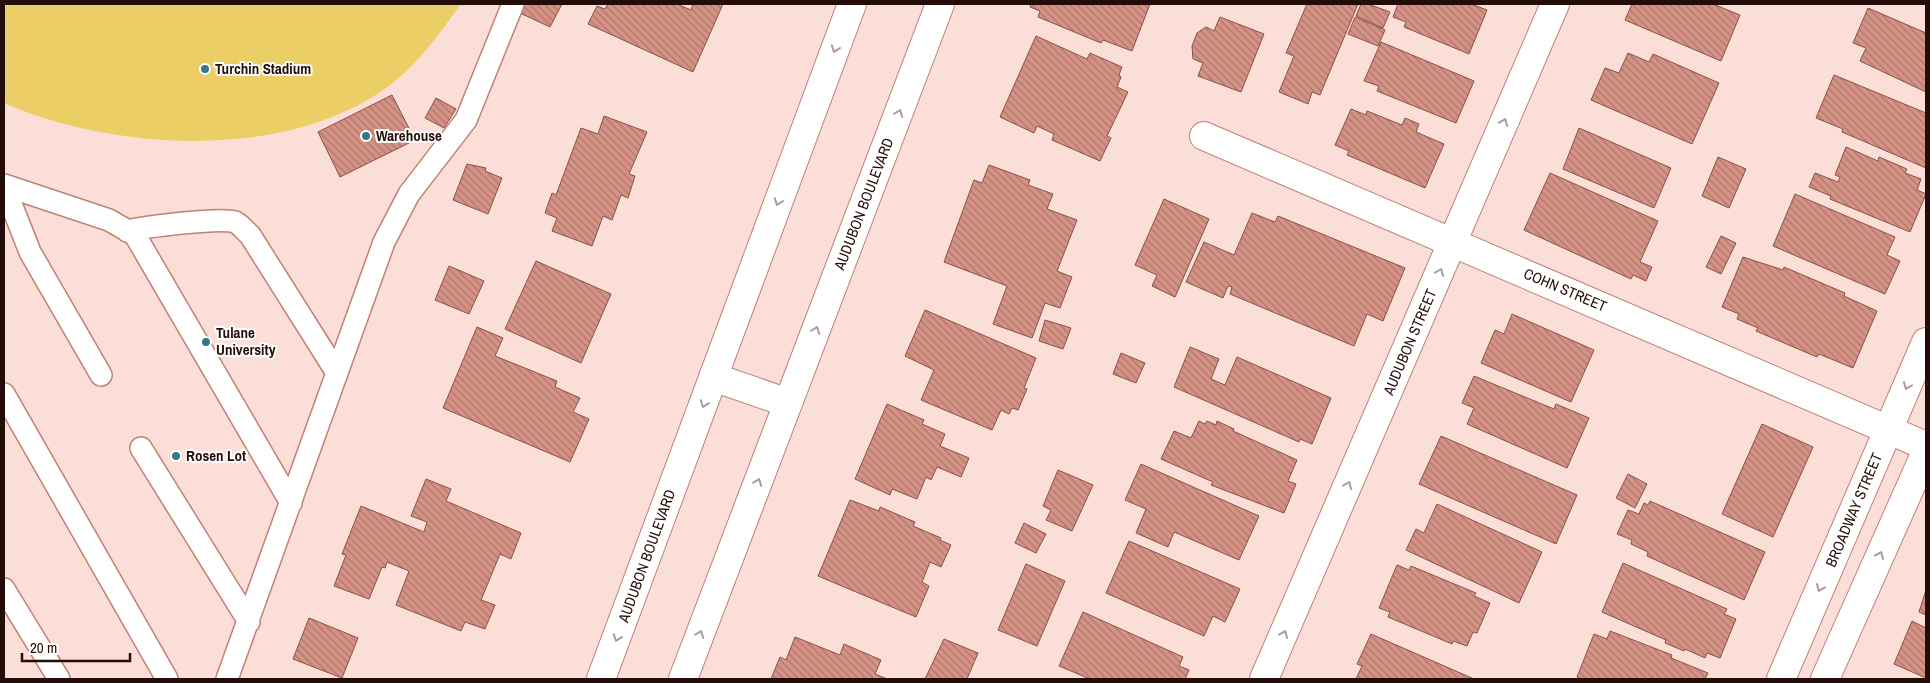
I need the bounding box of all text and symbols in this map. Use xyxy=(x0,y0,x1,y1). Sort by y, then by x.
one-way arrow xyxy=(831,45,841,53)
place label: Turchin Stadium xyxy=(215,58,311,79)
marker: Turchin Stadium xyxy=(199,63,211,75)
one-way arrow xyxy=(893,109,903,118)
one-way arrow xyxy=(1497,118,1508,127)
place label: Warehouse xyxy=(376,125,442,146)
marker: Warehouse xyxy=(360,130,372,142)
street label: AUDUBON BOULEVARD xyxy=(828,135,898,274)
one-way arrow xyxy=(774,197,784,206)
street label: COHN STREET xyxy=(1521,263,1610,317)
one-way arrow xyxy=(1433,268,1444,277)
street label: AUDUBON STREET xyxy=(1377,285,1442,399)
place label: Tulane University xyxy=(216,322,276,360)
one-way arrow xyxy=(810,326,820,335)
marker: Tulane University xyxy=(200,336,212,348)
one-way arrow xyxy=(1903,381,1914,390)
one-way arrow xyxy=(700,399,710,407)
place label: Rosen Lot xyxy=(186,445,246,466)
street label: BROADWAY STREET xyxy=(1820,449,1887,570)
marker: Rosen Lot xyxy=(170,450,182,462)
one-way arrow xyxy=(752,478,762,487)
one-way arrow xyxy=(1341,481,1352,490)
street label: AUDUBON BOULEVARD xyxy=(612,486,680,626)
one-way arrow xyxy=(1874,551,1885,560)
one-way arrow xyxy=(1816,583,1827,592)
scale bar xyxy=(22,630,130,662)
one-way arrow xyxy=(694,630,704,639)
one-way arrow xyxy=(1278,631,1288,639)
one-way arrow xyxy=(613,633,623,642)
text: 20 m xyxy=(30,637,57,658)

